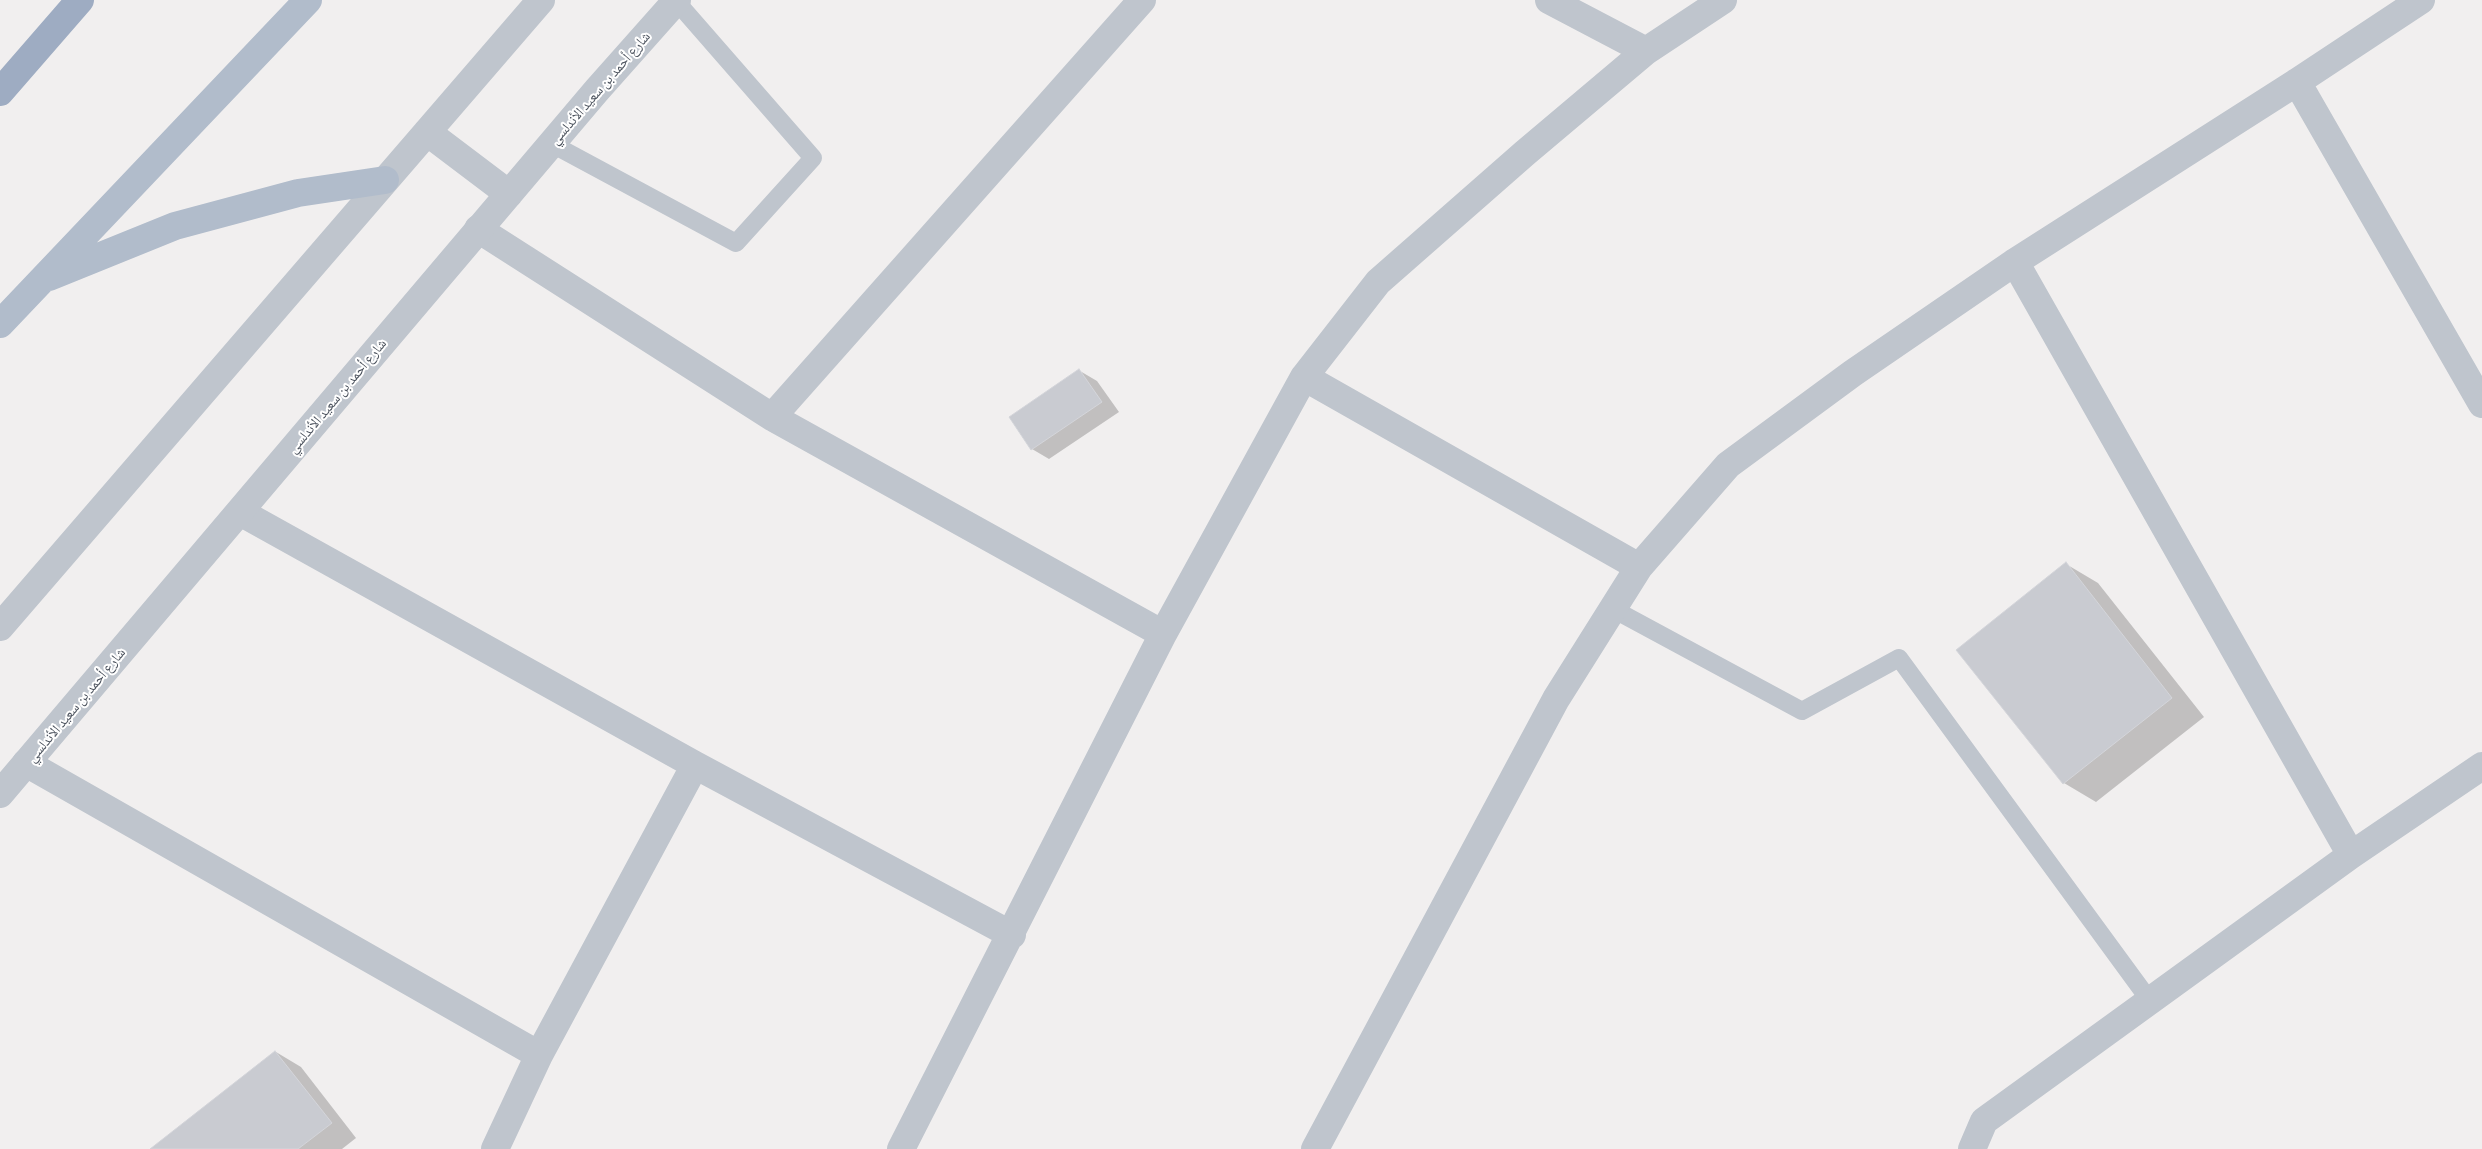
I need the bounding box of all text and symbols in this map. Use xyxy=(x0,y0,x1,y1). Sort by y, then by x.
street label: شارع أحمد بن سعيد الأندلسي xyxy=(546,28,654,148)
street label: شارع أحمد بن سعيد الأندلسي xyxy=(284,335,390,457)
street label: شارع أحمد بن سعيد الأندلسي xyxy=(23,644,129,766)

